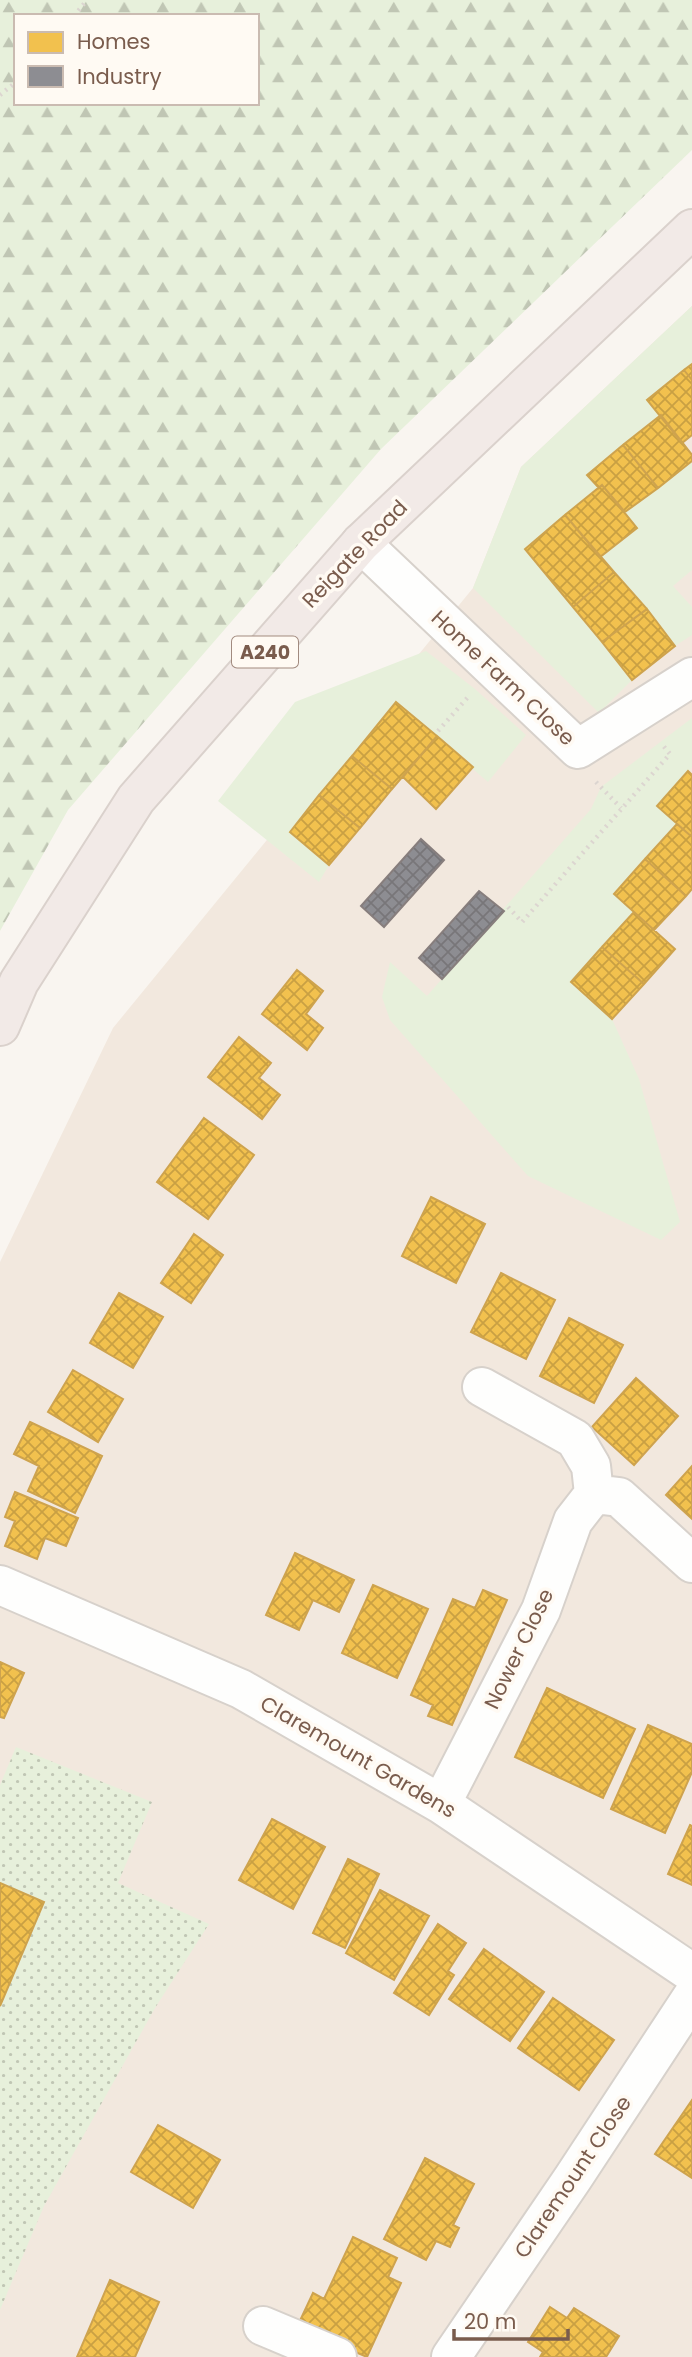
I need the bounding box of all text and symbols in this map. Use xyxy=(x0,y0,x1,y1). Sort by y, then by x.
legend xyxy=(14,14,259,105)
text: Homes xyxy=(77,27,151,56)
text: Industry xyxy=(77,62,162,91)
street label: Reigate Road xyxy=(296,493,414,614)
street label: Home Farm Close xyxy=(425,603,582,752)
road number: A240 xyxy=(232,636,298,667)
street label: Nower Close xyxy=(477,1584,560,1714)
street label: Claremount Gardens xyxy=(255,1689,461,1825)
street label: Claremount Close xyxy=(507,2090,638,2264)
scale bar xyxy=(454,2298,568,2342)
text: 20 m xyxy=(464,2307,517,2336)

